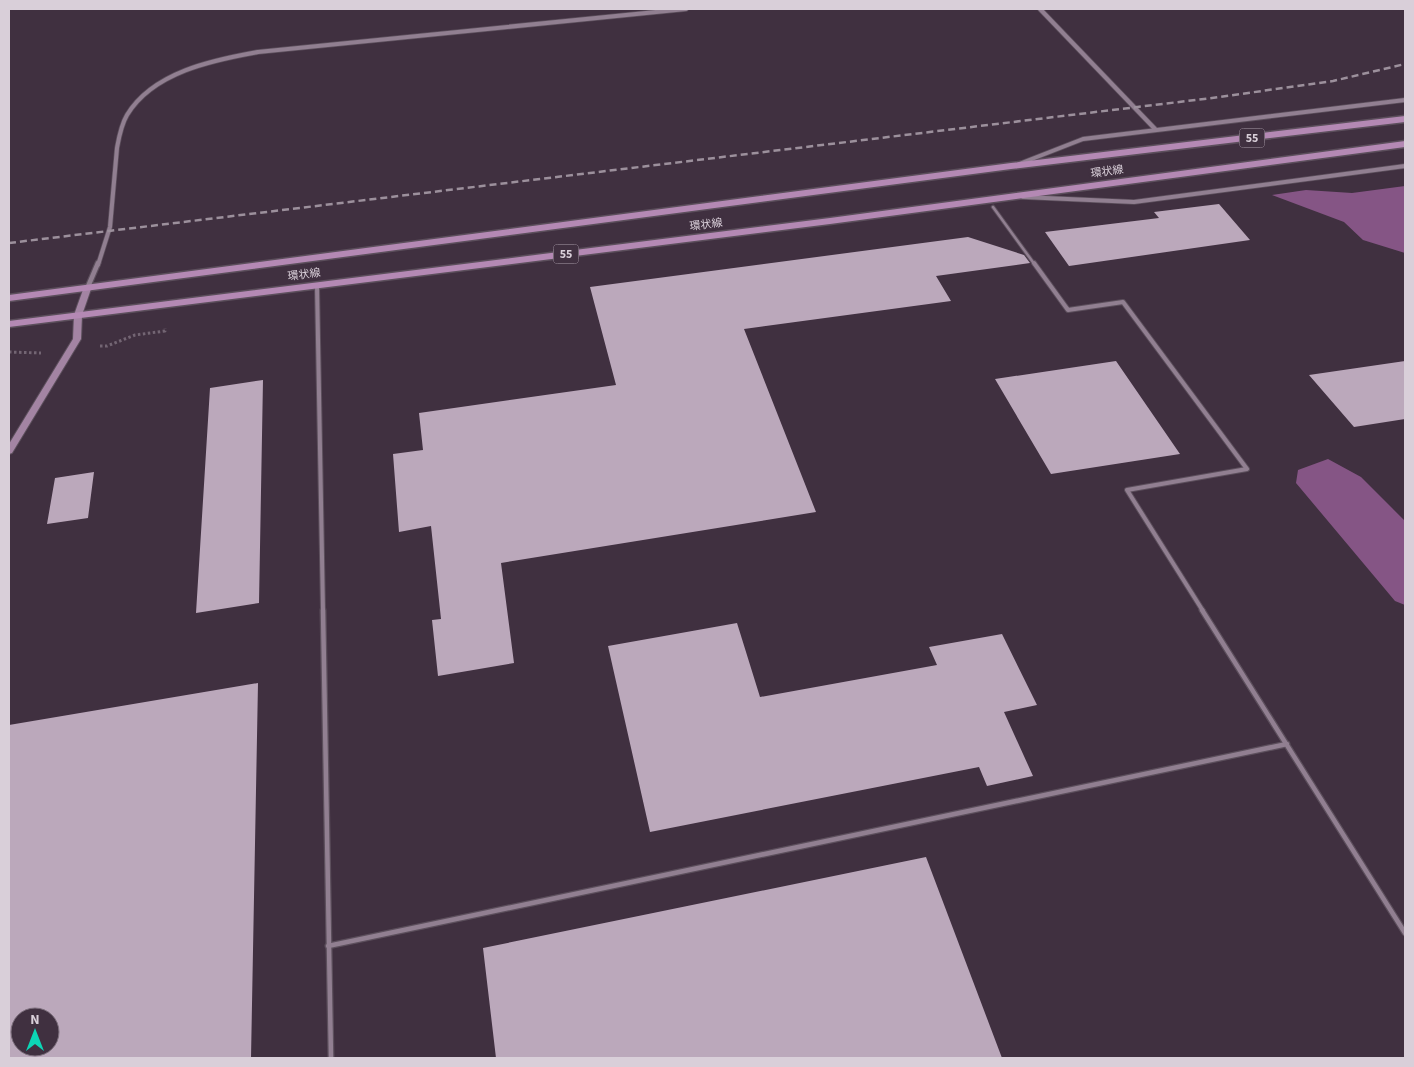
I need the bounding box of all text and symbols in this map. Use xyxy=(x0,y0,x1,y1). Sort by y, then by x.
road number: 55 xyxy=(1240,128,1264,148)
street label: 環状線 xyxy=(1090,162,1124,181)
street label: 環状線 xyxy=(689,215,723,234)
road number: 55 xyxy=(554,244,578,264)
street label: 環状線 xyxy=(287,265,321,284)
north arrow xyxy=(10,1007,60,1057)
text: N xyxy=(30,1010,40,1030)

